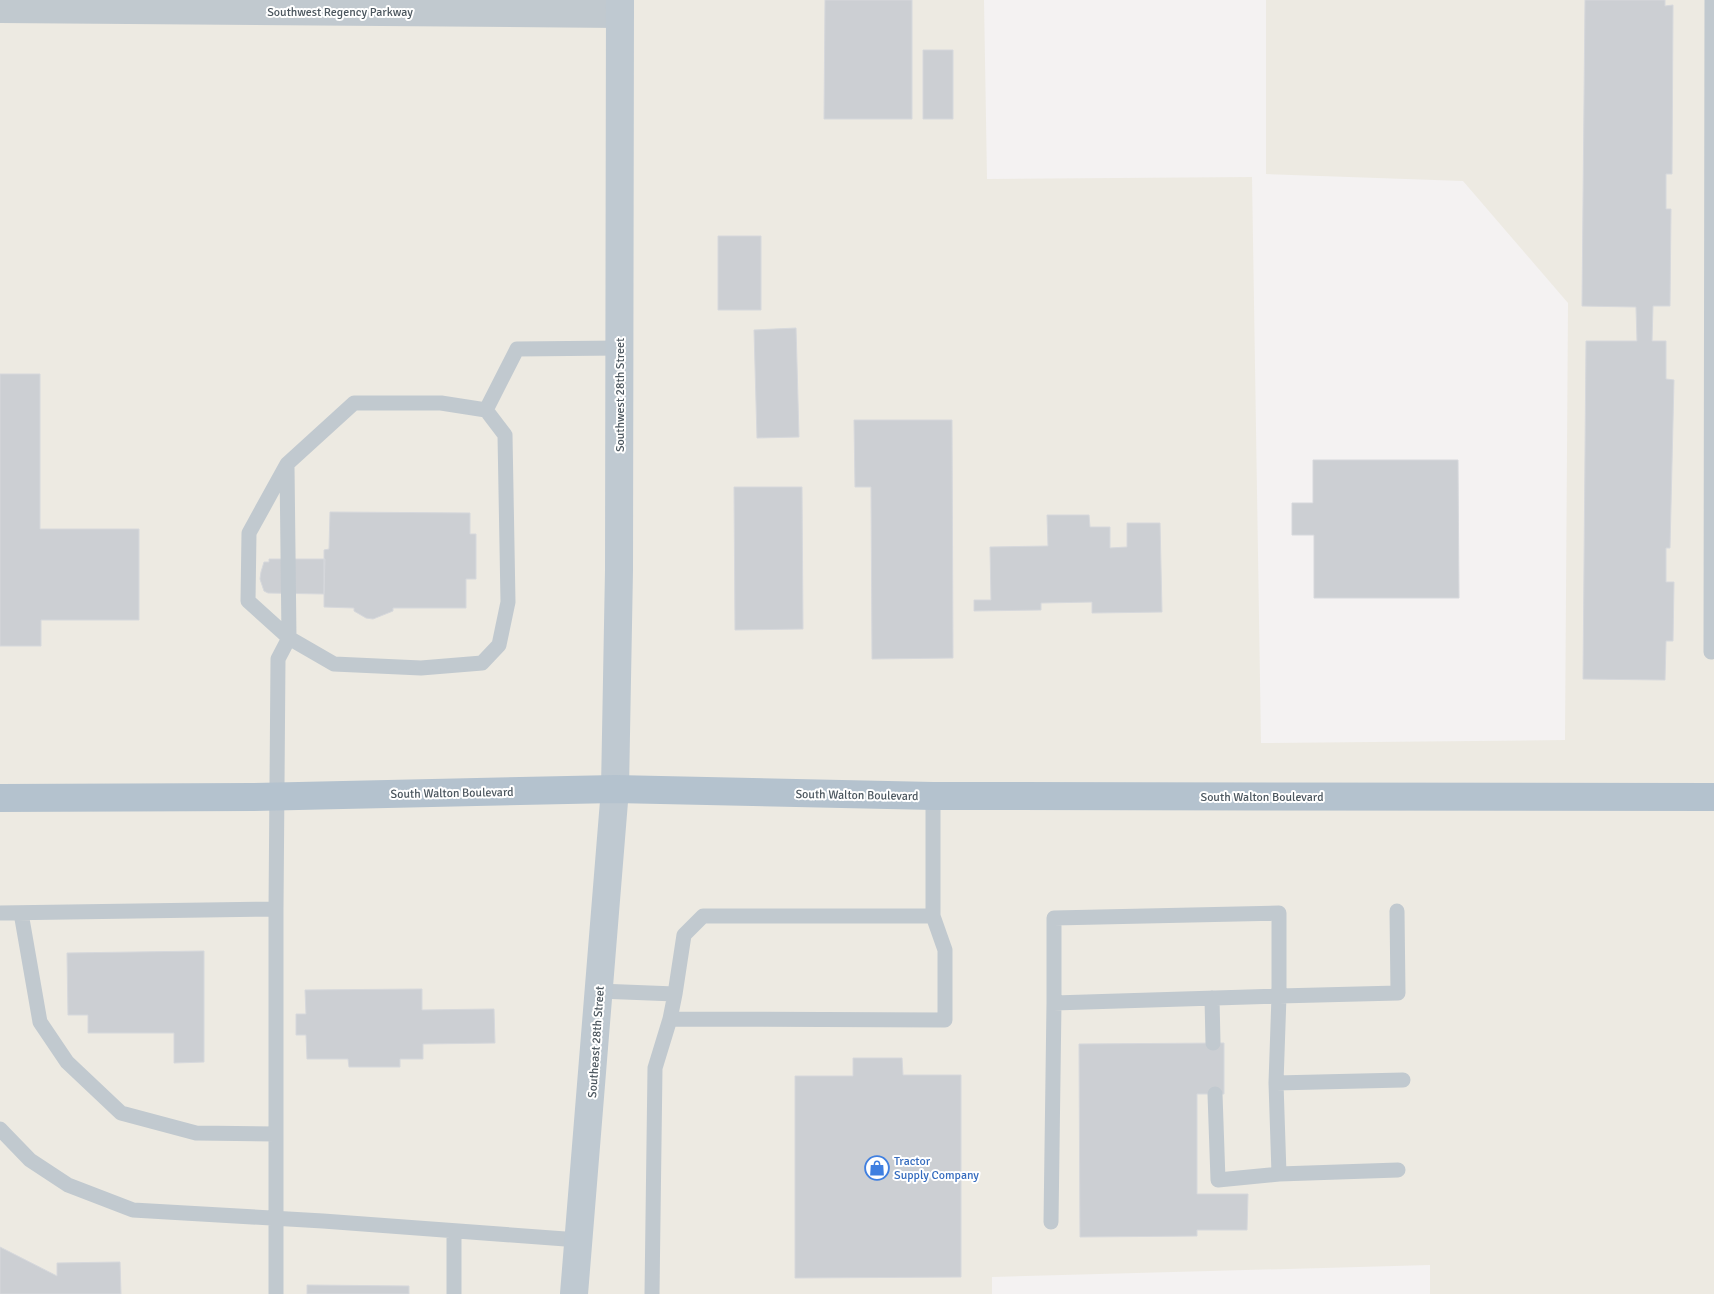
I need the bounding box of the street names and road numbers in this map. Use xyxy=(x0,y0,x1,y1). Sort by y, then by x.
street label: Southwest Regency Parkway xyxy=(267,5,413,20)
street label: Southwest 28th Street xyxy=(613,338,628,452)
street label: South Walton Boulevard xyxy=(390,785,514,802)
street label: South Walton Boulevard xyxy=(795,787,919,804)
street label: South Walton Boulevard xyxy=(1200,790,1324,805)
street label: Southeast 28th Street xyxy=(585,986,608,1098)

